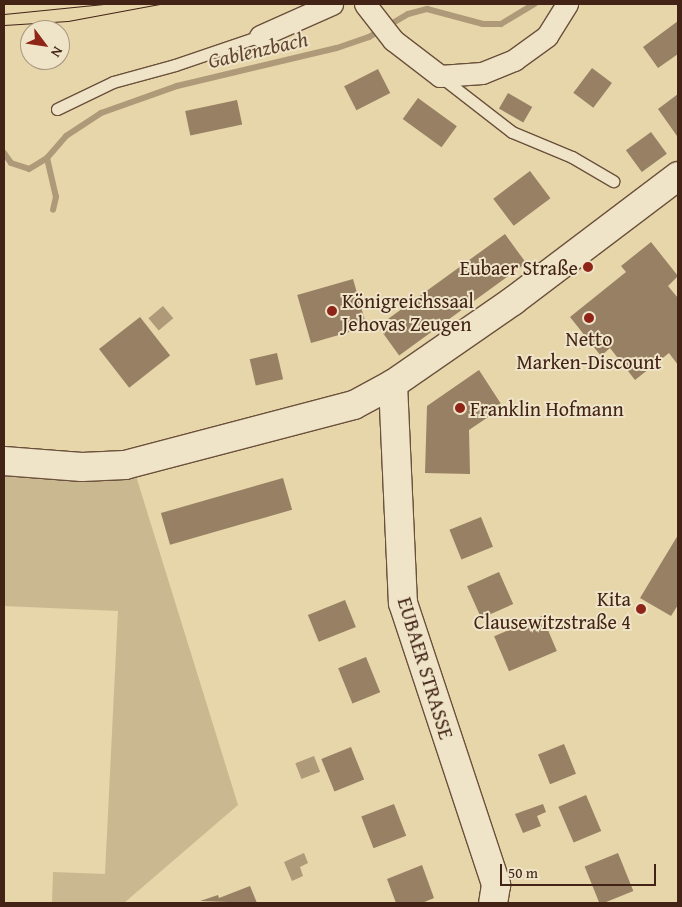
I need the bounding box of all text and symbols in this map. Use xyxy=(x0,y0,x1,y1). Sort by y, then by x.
north arrow xyxy=(20,20,70,70)
water label: Gablenzbach xyxy=(206,26,310,74)
text: N xyxy=(46,43,68,61)
place label: Eubaer Straße xyxy=(460,255,578,279)
marker: Eubaer Straße xyxy=(582,261,594,273)
place label: Königreichssaal Jehovas Zeugen xyxy=(342,288,474,335)
marker: Königreichssaal Jehovas Zeugen xyxy=(326,305,338,317)
marker: Netto Marken-Discount xyxy=(583,312,595,324)
place label: Netto Marken-Discount xyxy=(516,326,662,373)
place label: Franklin Hofmann xyxy=(470,396,624,420)
marker: Franklin Hofmann xyxy=(454,402,466,414)
place label: Kita Clausewitzstraße 4 xyxy=(474,586,631,633)
street label: EUBAER STRASSE xyxy=(393,594,459,742)
marker: Kita Clausewitzstraße 4 xyxy=(635,603,647,615)
scale bar xyxy=(502,854,658,886)
text: 50 m xyxy=(508,862,538,883)

